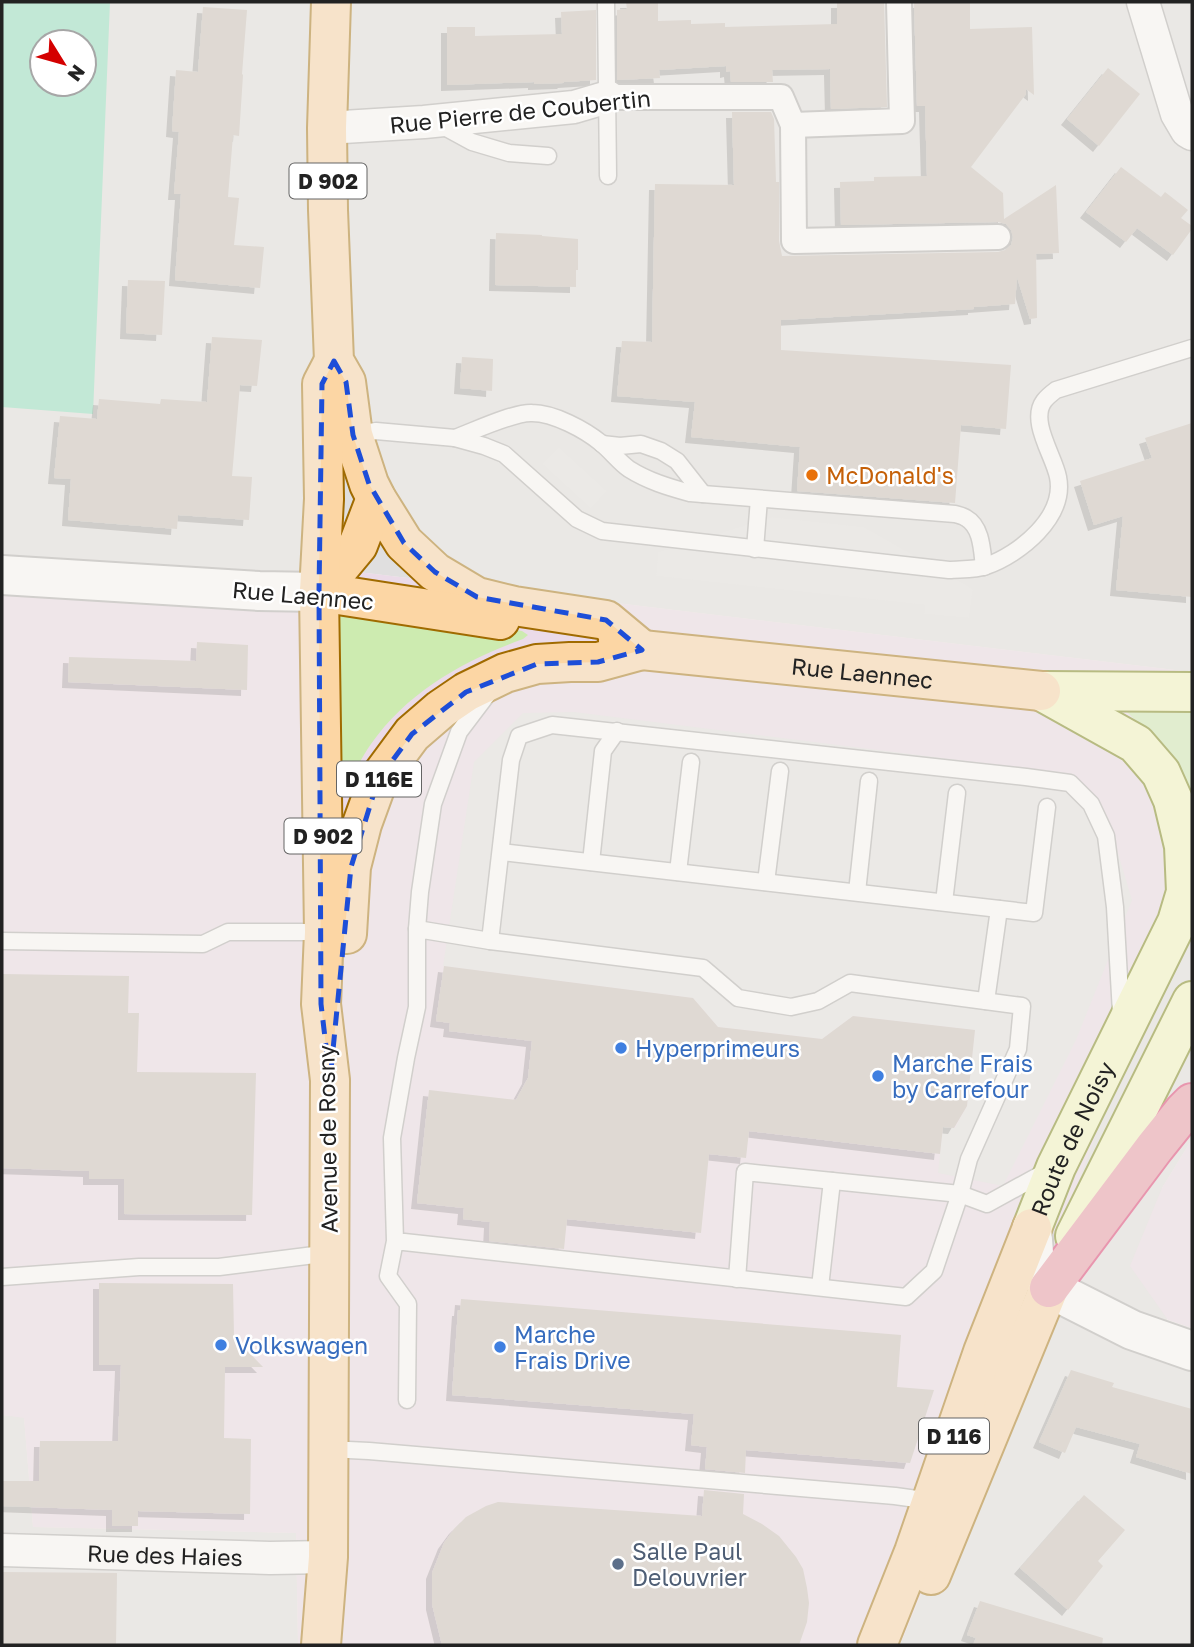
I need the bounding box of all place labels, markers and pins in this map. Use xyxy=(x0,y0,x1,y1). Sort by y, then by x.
place label: McDonald's xyxy=(826,461,954,489)
marker: McDonald's xyxy=(804,467,820,483)
place label: Hyperprimeurs xyxy=(635,1034,800,1062)
marker: Hyperprimeurs xyxy=(613,1040,629,1056)
place label: Marche Frais by Carrefour xyxy=(892,1049,1033,1103)
marker: Marche Frais by Carrefour xyxy=(870,1068,886,1084)
place label: Marche Frais Drive xyxy=(514,1320,631,1374)
place label: Volkswagen xyxy=(235,1331,368,1359)
marker: Volkswagen xyxy=(213,1337,229,1353)
marker: Marche Frais Drive xyxy=(492,1339,508,1355)
place label: Salle Paul Delouvrier xyxy=(632,1537,747,1591)
marker: Salle Paul Delouvrier xyxy=(610,1556,626,1572)

